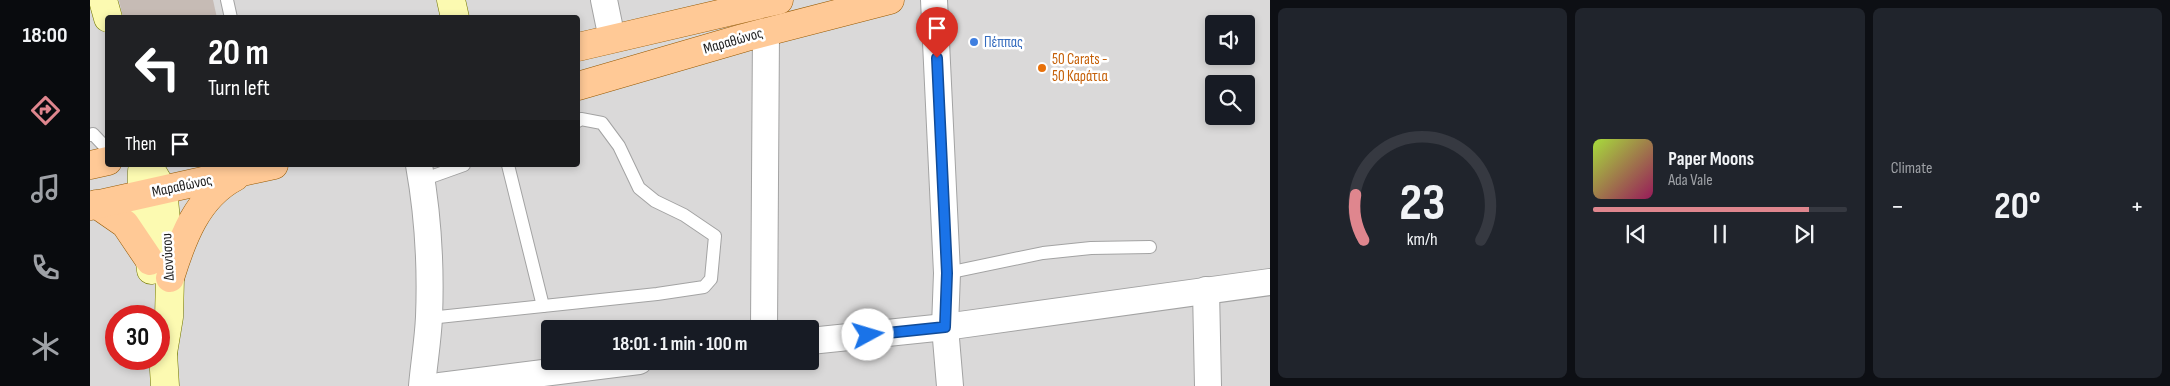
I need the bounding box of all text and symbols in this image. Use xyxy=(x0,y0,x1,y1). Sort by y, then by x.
pin xyxy=(916,7,958,58)
icon: arrive xyxy=(923,14,951,42)
map controls xyxy=(1205,15,1255,125)
button: sound xyxy=(1205,15,1255,65)
text: 18:00 xyxy=(23,22,67,49)
street label: Μαραθώνος xyxy=(701,23,765,59)
text: 20 m xyxy=(208,32,269,75)
place label: Πέππας xyxy=(984,33,1023,52)
icon: left xyxy=(125,35,190,100)
marker: Πέππας xyxy=(968,36,980,48)
place label: 50 Carats - 50 Καράτια xyxy=(1052,50,1108,86)
marker: 50 Carats - 50 Καράτια xyxy=(1036,62,1048,74)
text: Turn left xyxy=(208,75,270,102)
button: search xyxy=(1205,75,1255,125)
icon: directions xyxy=(28,93,63,128)
icon: arrive xyxy=(166,130,194,158)
text: Then xyxy=(125,133,156,156)
text: Paper Moons xyxy=(1668,148,1754,171)
text: Climate xyxy=(1891,159,1932,178)
street label: Μαραθώνος xyxy=(150,170,214,202)
icon: music xyxy=(28,171,63,206)
text: Ada Vale xyxy=(1668,171,1713,190)
text: 23 xyxy=(1400,172,1446,235)
text: 20° xyxy=(1994,184,2041,229)
text: − xyxy=(1891,190,1904,223)
text: + xyxy=(2130,190,2144,223)
icon: previous xyxy=(1622,220,1650,248)
icon: pause xyxy=(1706,220,1734,248)
icon: next xyxy=(1790,220,1818,248)
text: km/h xyxy=(1407,229,1438,250)
street label: Διονύσου xyxy=(157,233,179,281)
icon: phone xyxy=(28,250,63,285)
speed limit sign: 30 xyxy=(105,305,170,370)
position arrow xyxy=(841,308,893,360)
icon: climate xyxy=(28,329,63,364)
text: 18:01 · 1 min · 100 m xyxy=(613,333,747,356)

